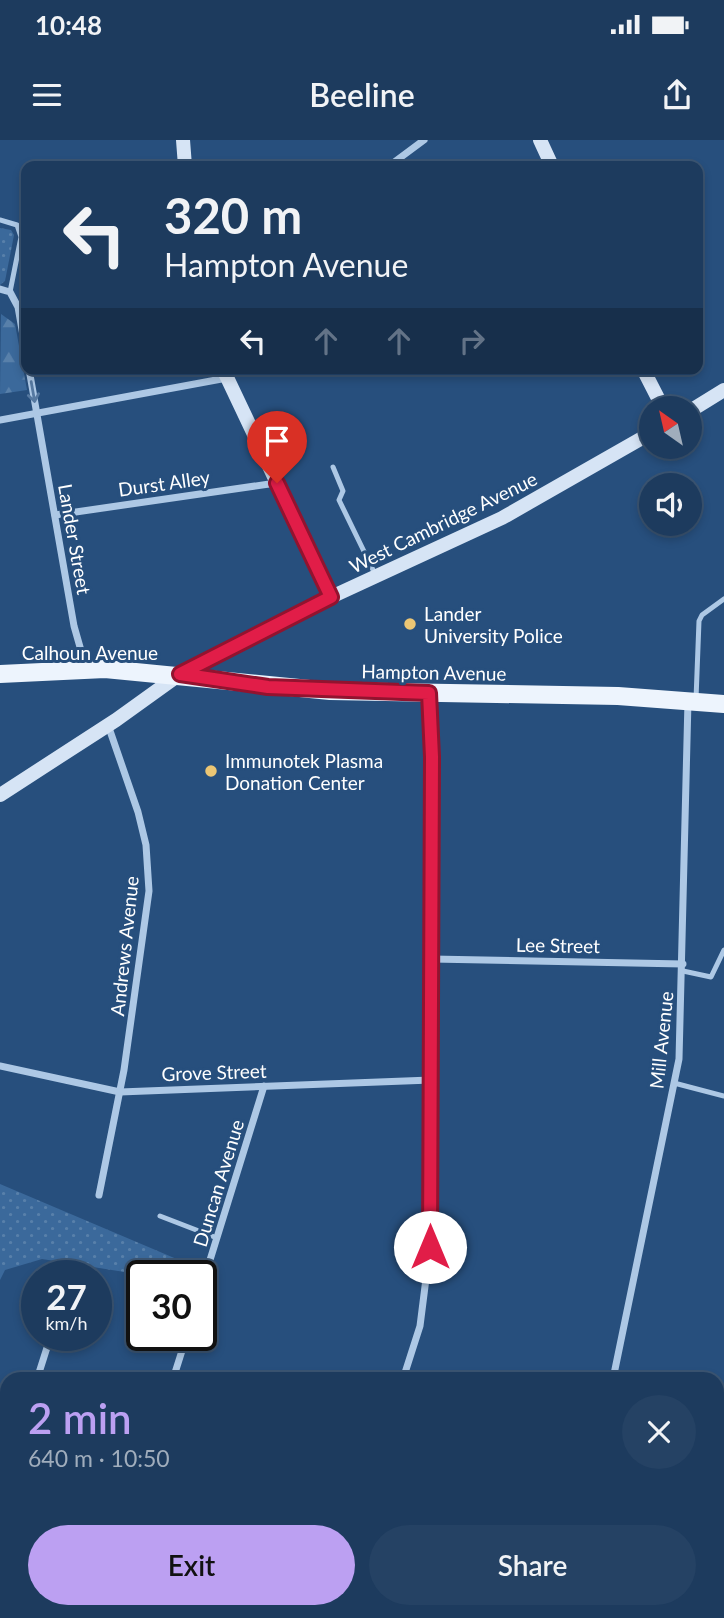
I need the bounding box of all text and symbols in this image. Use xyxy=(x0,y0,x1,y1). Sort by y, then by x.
text: 10:48 xyxy=(35,9,102,41)
text: Beeline xyxy=(309,75,415,114)
icon: menu xyxy=(28,76,66,114)
icon: share xyxy=(658,76,696,114)
text: 320 m xyxy=(164,186,302,244)
icon: left xyxy=(49,189,140,280)
text: Hampton Avenue xyxy=(164,245,408,284)
icon: left xyxy=(234,322,272,360)
icon: ahead xyxy=(307,322,345,360)
icon: ahead xyxy=(380,322,418,360)
icon: right xyxy=(453,322,491,360)
one-way arrow xyxy=(27,380,40,402)
north arrow xyxy=(639,396,702,458)
map controls xyxy=(639,396,702,536)
pin xyxy=(247,411,307,483)
icon: arrive xyxy=(258,422,296,460)
street label: Durst Alley xyxy=(117,465,212,501)
street label: West Cambridge Avenue xyxy=(345,467,541,577)
button: sound xyxy=(639,473,702,536)
street label: Lander Street xyxy=(54,482,96,596)
place label: Lander University Police xyxy=(424,602,563,647)
marker: Lander University Police xyxy=(402,616,418,632)
street label: Calhoun Avenue xyxy=(22,641,158,664)
street label: Hampton Avenue xyxy=(361,659,507,685)
place label: Immunotek Plasma Donation Center xyxy=(225,749,383,794)
marker: Immunotek Plasma Donation Center xyxy=(203,763,219,779)
street label: Andrews Avenue xyxy=(105,875,143,1017)
street label: Lee Street xyxy=(516,933,600,957)
street label: Mill Avenue xyxy=(644,990,678,1090)
street label: Grove Street xyxy=(161,1059,267,1085)
street label: Duncan Avenue xyxy=(188,1117,248,1249)
position arrow xyxy=(393,1210,467,1284)
speed limit sign: 30 xyxy=(126,1260,217,1351)
text: 27 xyxy=(46,1275,87,1317)
text: km/h xyxy=(45,1312,88,1334)
text: 2 min xyxy=(28,1393,132,1443)
button: close xyxy=(622,1395,696,1469)
text: 640 m · 10:50 xyxy=(28,1444,170,1472)
button: Exit xyxy=(28,1525,355,1605)
button: Share xyxy=(369,1525,696,1605)

